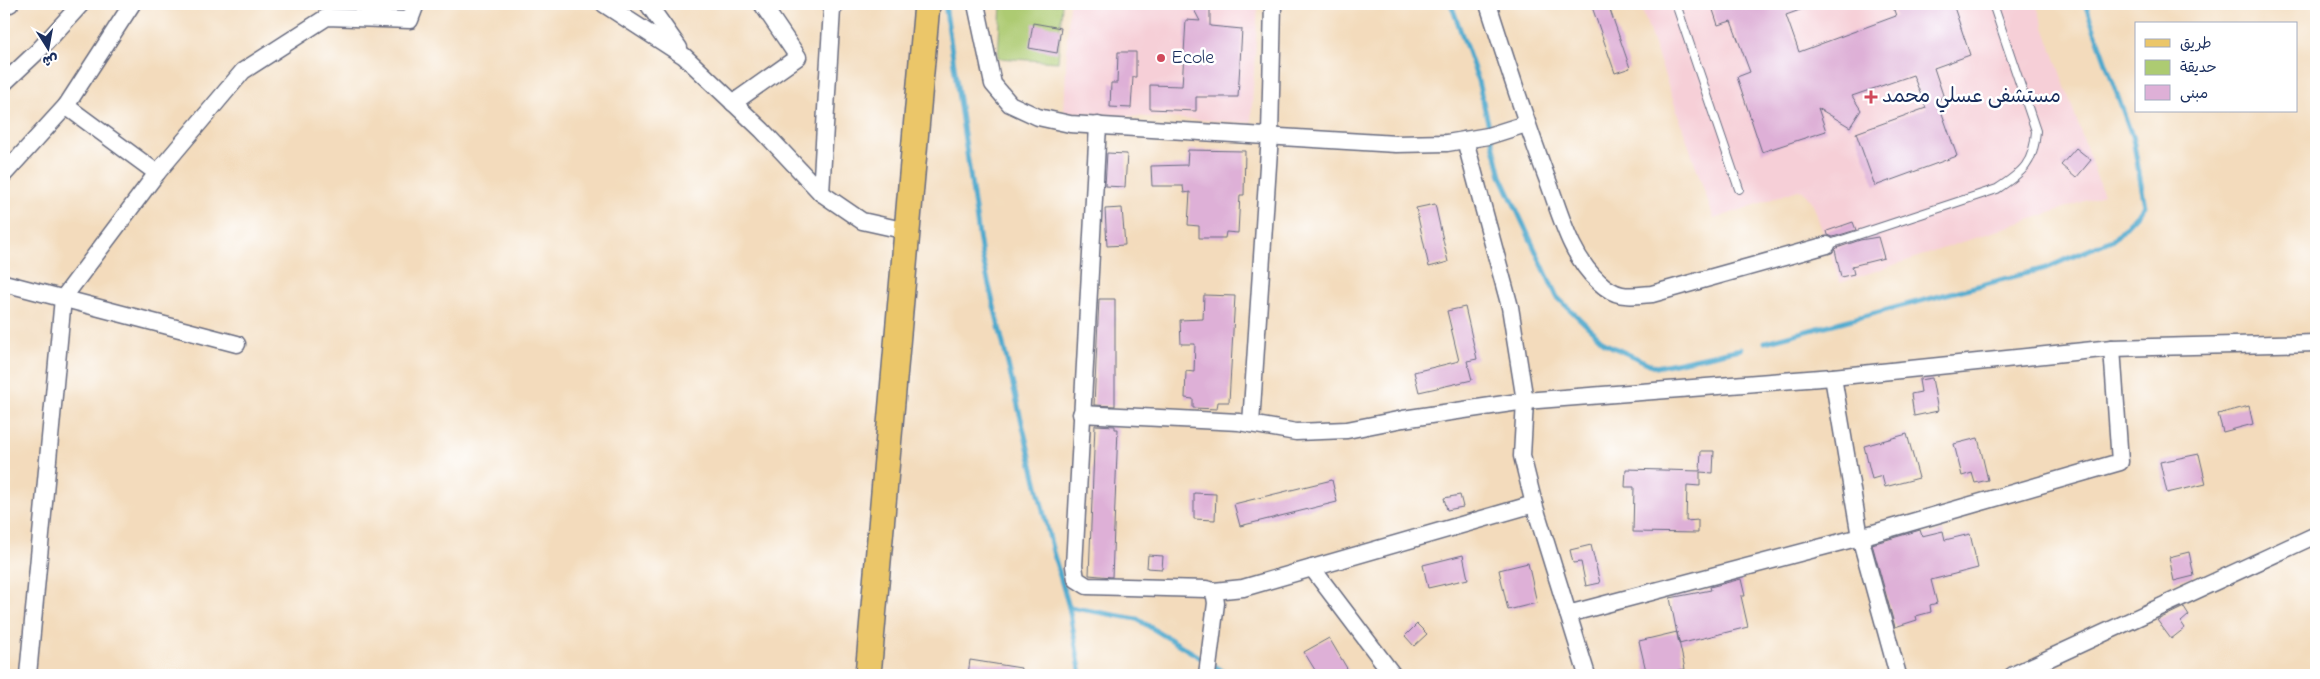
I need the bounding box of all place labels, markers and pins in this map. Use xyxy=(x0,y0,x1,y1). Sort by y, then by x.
place label: Ecole xyxy=(1171,44,1214,73)
marker: Ecole xyxy=(1155,52,1167,64)
place label: مستشفى عسلي محمد xyxy=(1882,83,2061,113)
marker: مستشفى عسلي محمد xyxy=(1864,90,1878,104)

